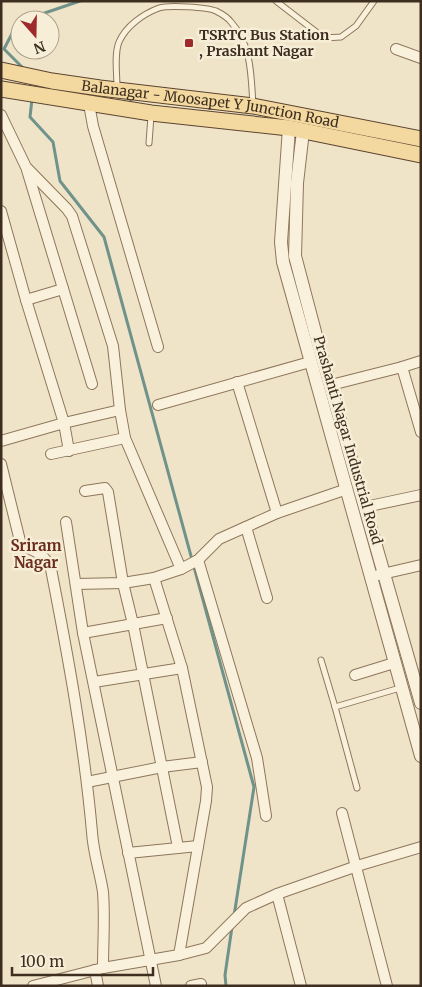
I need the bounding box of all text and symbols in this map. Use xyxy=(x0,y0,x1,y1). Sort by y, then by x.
north arrow xyxy=(10,10,60,60)
place label: TSRTC Bus Station , Prashant Nagar xyxy=(199,26,330,60)
text: N xyxy=(31,37,48,58)
marker: TSRTC Bus Station , Prashant Nagar xyxy=(183,37,195,49)
street label: Balanagar - Moosapet Y Junction Road xyxy=(80,76,341,132)
street label: Prashanti Nagar Industrial Road xyxy=(310,334,387,547)
district label: Sriram Nagar xyxy=(10,536,62,572)
scale bar xyxy=(12,944,154,976)
text: 100 m xyxy=(20,952,64,971)

